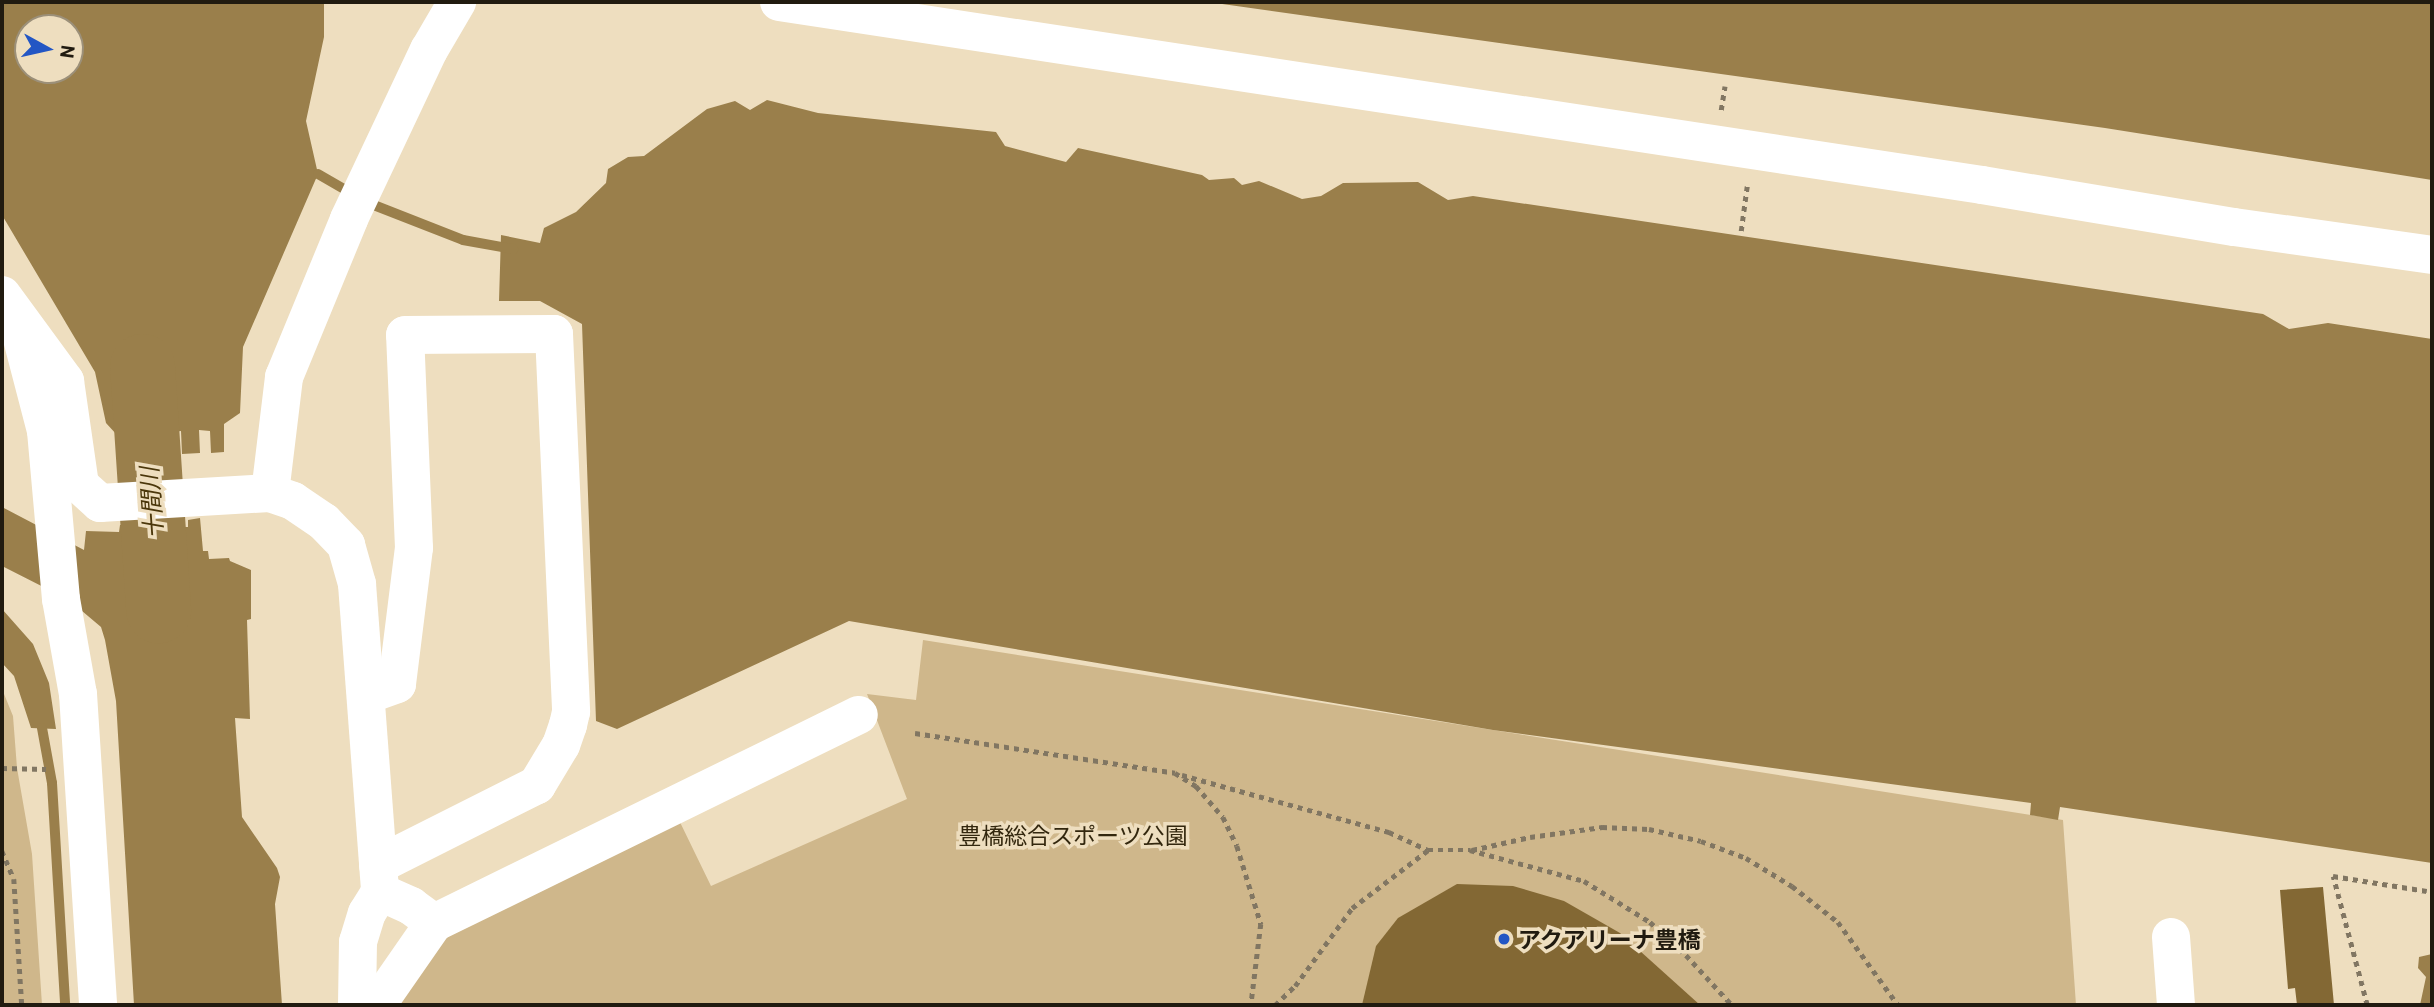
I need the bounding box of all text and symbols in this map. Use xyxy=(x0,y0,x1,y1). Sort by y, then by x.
north arrow xyxy=(14,14,84,84)
text: N xyxy=(56,44,81,60)
water label: 十間川 xyxy=(134,466,168,540)
park label: 豊橋総合スポーツ公園 xyxy=(958,821,1188,849)
place label: アクアリーナ豊橋 xyxy=(1518,925,1702,953)
marker: アクアリーナ豊橋 xyxy=(1496,931,1512,947)

